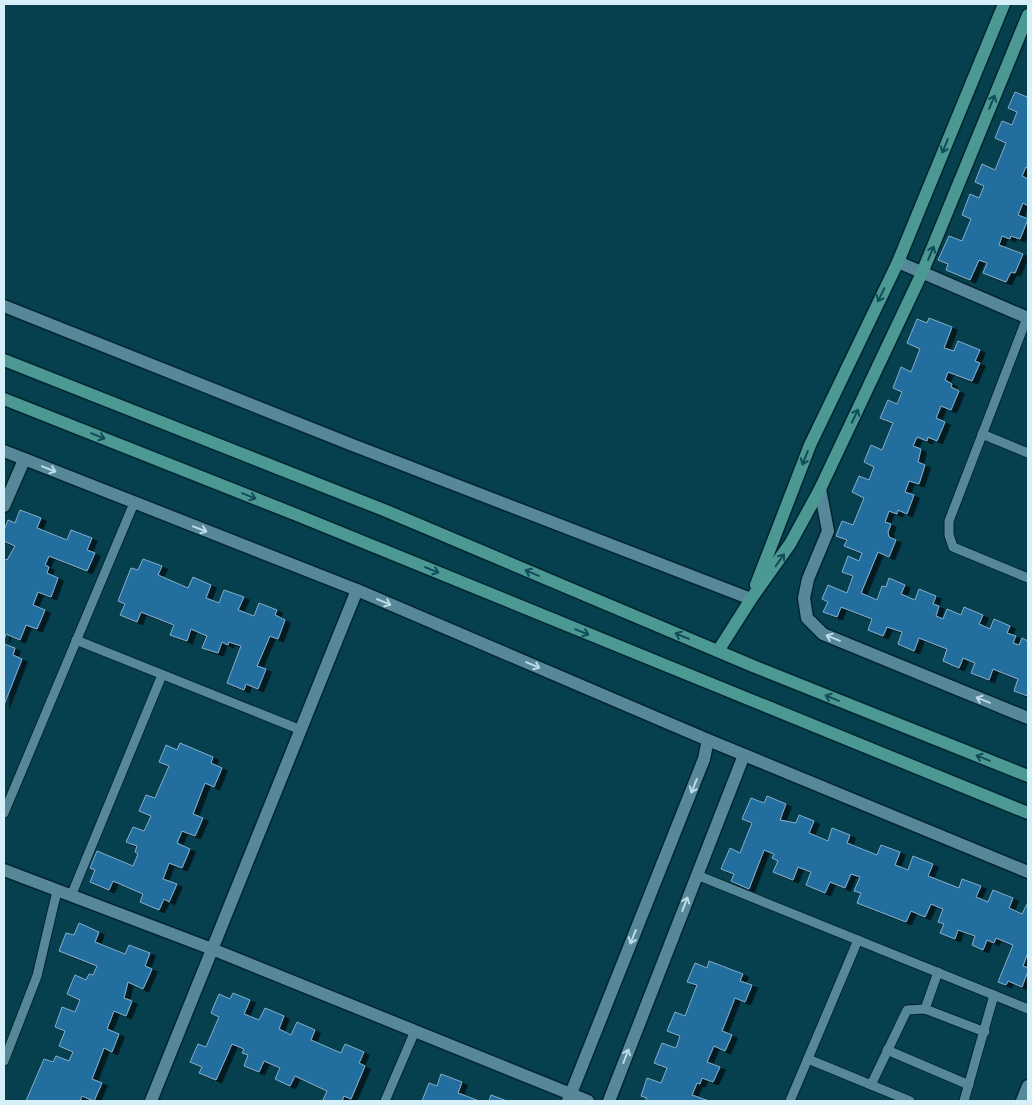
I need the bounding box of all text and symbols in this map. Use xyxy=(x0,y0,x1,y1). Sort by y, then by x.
one-way arrow xyxy=(989,95,998,110)
one-way arrow xyxy=(940,138,950,153)
one-way arrow xyxy=(926,246,936,261)
one-way arrow xyxy=(876,287,886,302)
one-way arrow xyxy=(851,409,860,424)
one-way arrow xyxy=(90,432,105,441)
one-way arrow xyxy=(800,450,809,465)
one-way arrow xyxy=(41,465,56,475)
one-way arrow xyxy=(241,492,256,501)
one-way arrow xyxy=(192,525,207,534)
one-way arrow xyxy=(775,553,785,567)
one-way arrow xyxy=(424,566,439,575)
one-way arrow xyxy=(525,567,540,577)
one-way arrow xyxy=(376,597,391,607)
one-way arrow xyxy=(574,628,589,637)
one-way arrow xyxy=(675,631,690,640)
one-way arrow xyxy=(826,632,841,642)
one-way arrow xyxy=(525,661,540,671)
one-way arrow xyxy=(825,693,840,702)
one-way arrow xyxy=(976,694,991,704)
one-way arrow xyxy=(976,753,991,763)
one-way arrow xyxy=(688,778,698,793)
one-way arrow xyxy=(681,897,690,913)
one-way arrow xyxy=(628,929,637,944)
one-way arrow xyxy=(622,1049,631,1064)

